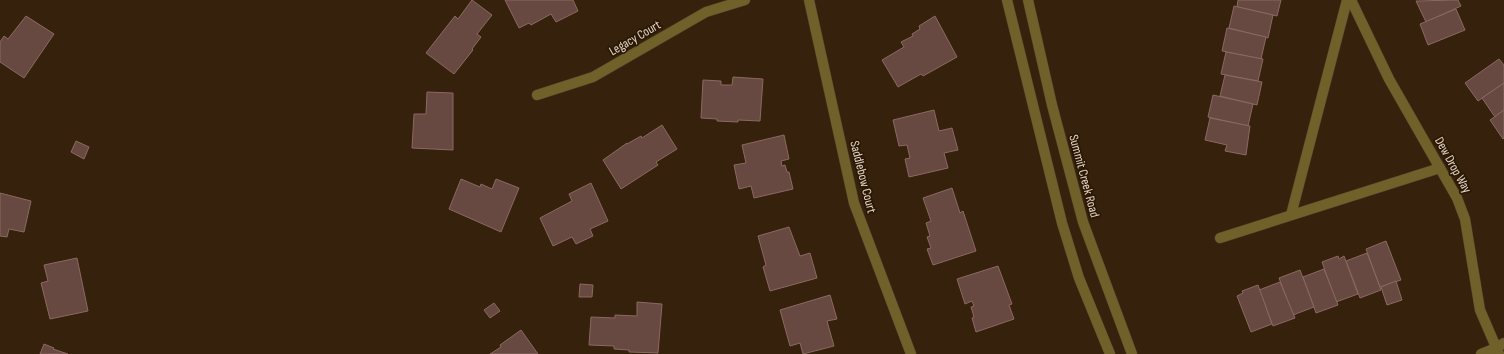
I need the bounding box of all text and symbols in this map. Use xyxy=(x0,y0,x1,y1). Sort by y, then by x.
street label: Legacy Court xyxy=(606,17,664,59)
street label: Summit Creek Road xyxy=(1065,133,1103,219)
street label: Dew Drop Way xyxy=(1431,134,1475,196)
street label: Saddlebow Court xyxy=(846,139,880,215)

